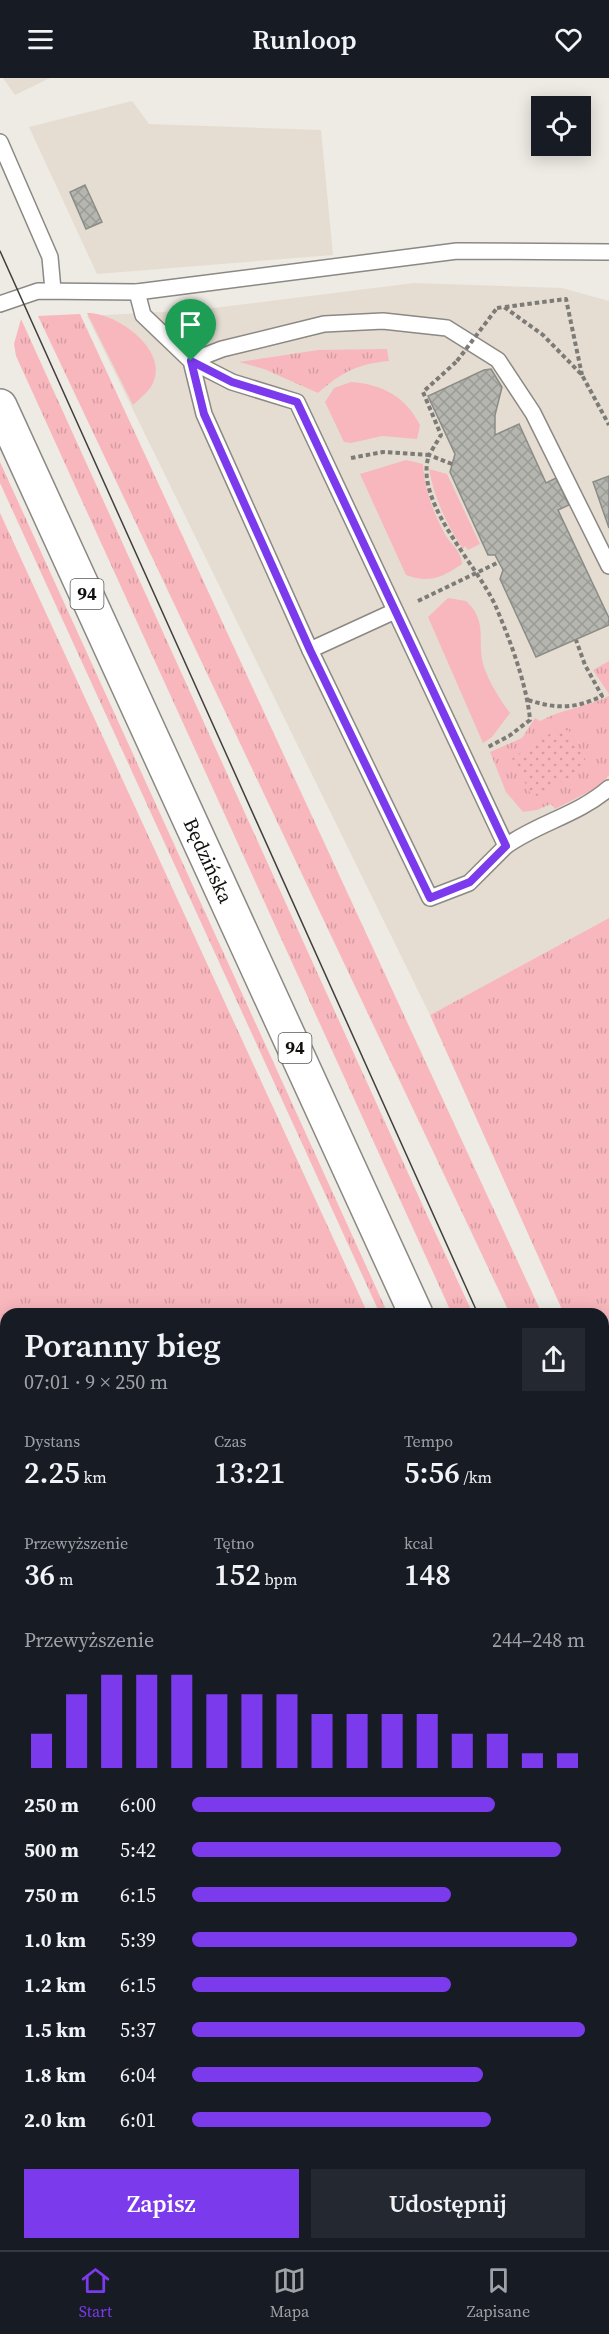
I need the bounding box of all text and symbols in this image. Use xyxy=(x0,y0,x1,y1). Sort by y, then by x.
text: Runloop xyxy=(252,21,357,58)
icon: menu xyxy=(24,23,57,56)
icon: heart xyxy=(552,23,585,56)
map controls xyxy=(531,96,591,156)
button: locate xyxy=(531,96,591,156)
pin xyxy=(165,299,216,361)
icon: arrive xyxy=(174,308,207,341)
road number: 94 xyxy=(70,579,104,609)
street label: Będzińska xyxy=(177,813,240,908)
road number: 94 xyxy=(278,1033,312,1063)
text: Poranny bieg xyxy=(24,1323,221,1368)
button: share xyxy=(522,1328,585,1391)
text: 07:01 · 9 × 250 m xyxy=(24,1368,168,1396)
text: Dystans xyxy=(24,1430,80,1452)
text: Czas xyxy=(214,1430,246,1452)
text: Tempo xyxy=(404,1430,453,1452)
text: 2.25 xyxy=(24,1452,80,1493)
text: 13:21 xyxy=(214,1452,285,1493)
text: 5:56 xyxy=(404,1452,460,1493)
text: km xyxy=(80,1466,107,1488)
text: /km xyxy=(460,1466,492,1488)
text: Przewyższenie xyxy=(24,1532,128,1554)
text: Tętno xyxy=(214,1532,254,1554)
text: kcal xyxy=(404,1532,433,1554)
text: 36 xyxy=(24,1554,55,1595)
text: 152 xyxy=(214,1554,261,1595)
text: 148 xyxy=(404,1554,451,1595)
text: m xyxy=(55,1568,73,1590)
text: bpm xyxy=(261,1568,297,1590)
text: Przewyższenie xyxy=(24,1626,154,1654)
text: 244–248 m xyxy=(492,1626,585,1654)
text: 250 m xyxy=(24,1791,79,1819)
text: 6:00 xyxy=(120,1791,156,1819)
text: 500 m xyxy=(24,1836,79,1864)
text: 5:42 xyxy=(120,1836,156,1864)
text: 750 m xyxy=(24,1881,79,1909)
text: 6:15 xyxy=(120,1881,156,1909)
text: 1.0 km xyxy=(24,1926,86,1954)
text: 5:39 xyxy=(120,1926,156,1954)
text: 1.2 km xyxy=(24,1971,86,1999)
text: 6:15 xyxy=(120,1971,156,1999)
text: 1.5 km xyxy=(24,2016,86,2044)
text: 5:37 xyxy=(120,2016,156,2044)
text: 1.8 km xyxy=(24,2061,86,2089)
text: 6:04 xyxy=(120,2061,156,2089)
text: 2.0 km xyxy=(24,2106,86,2134)
text: 6:01 xyxy=(120,2106,156,2134)
button: Zapisz xyxy=(24,2169,299,2238)
button: Udostępnij xyxy=(311,2169,585,2238)
tab: Start xyxy=(79,2264,112,2322)
tab: Mapa xyxy=(270,2264,309,2322)
tab: Zapisane xyxy=(467,2264,530,2322)

